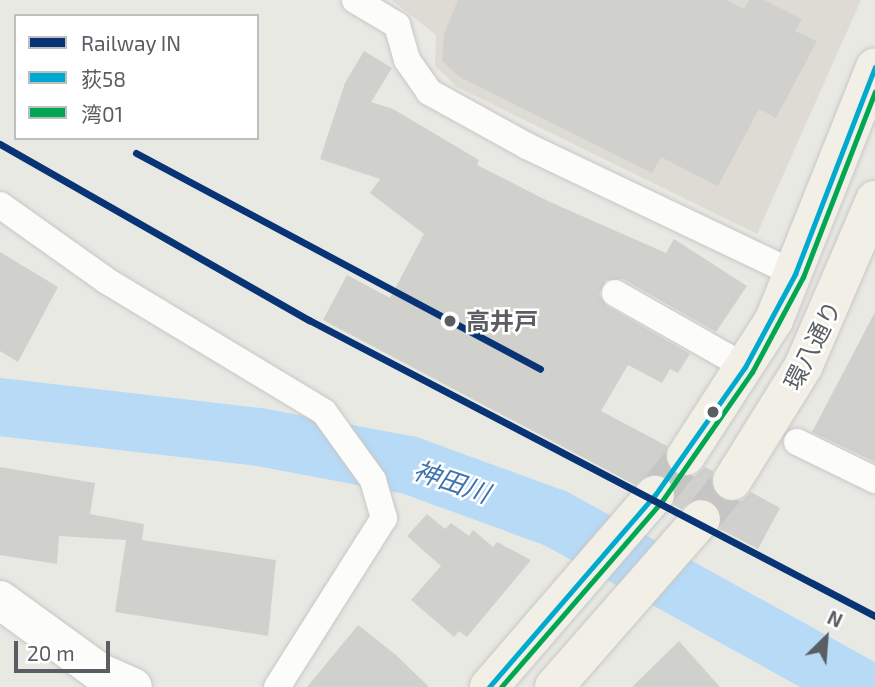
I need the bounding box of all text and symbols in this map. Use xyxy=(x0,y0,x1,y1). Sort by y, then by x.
legend xyxy=(14,14,259,140)
text: Railway IN xyxy=(81,30,181,55)
text: 荻58 xyxy=(81,66,126,91)
text: 湾01 xyxy=(81,101,123,126)
street label: 環八通り xyxy=(777,296,847,394)
place label: 高井戸 xyxy=(466,307,538,335)
marker: 高井戸 xyxy=(440,311,460,331)
unlabelled marker xyxy=(706,405,720,419)
water label: 神田川 xyxy=(410,454,494,508)
north arrow xyxy=(791,603,861,673)
text: N xyxy=(824,605,846,632)
scale bar xyxy=(18,628,114,672)
text: 20 m xyxy=(27,640,75,665)

